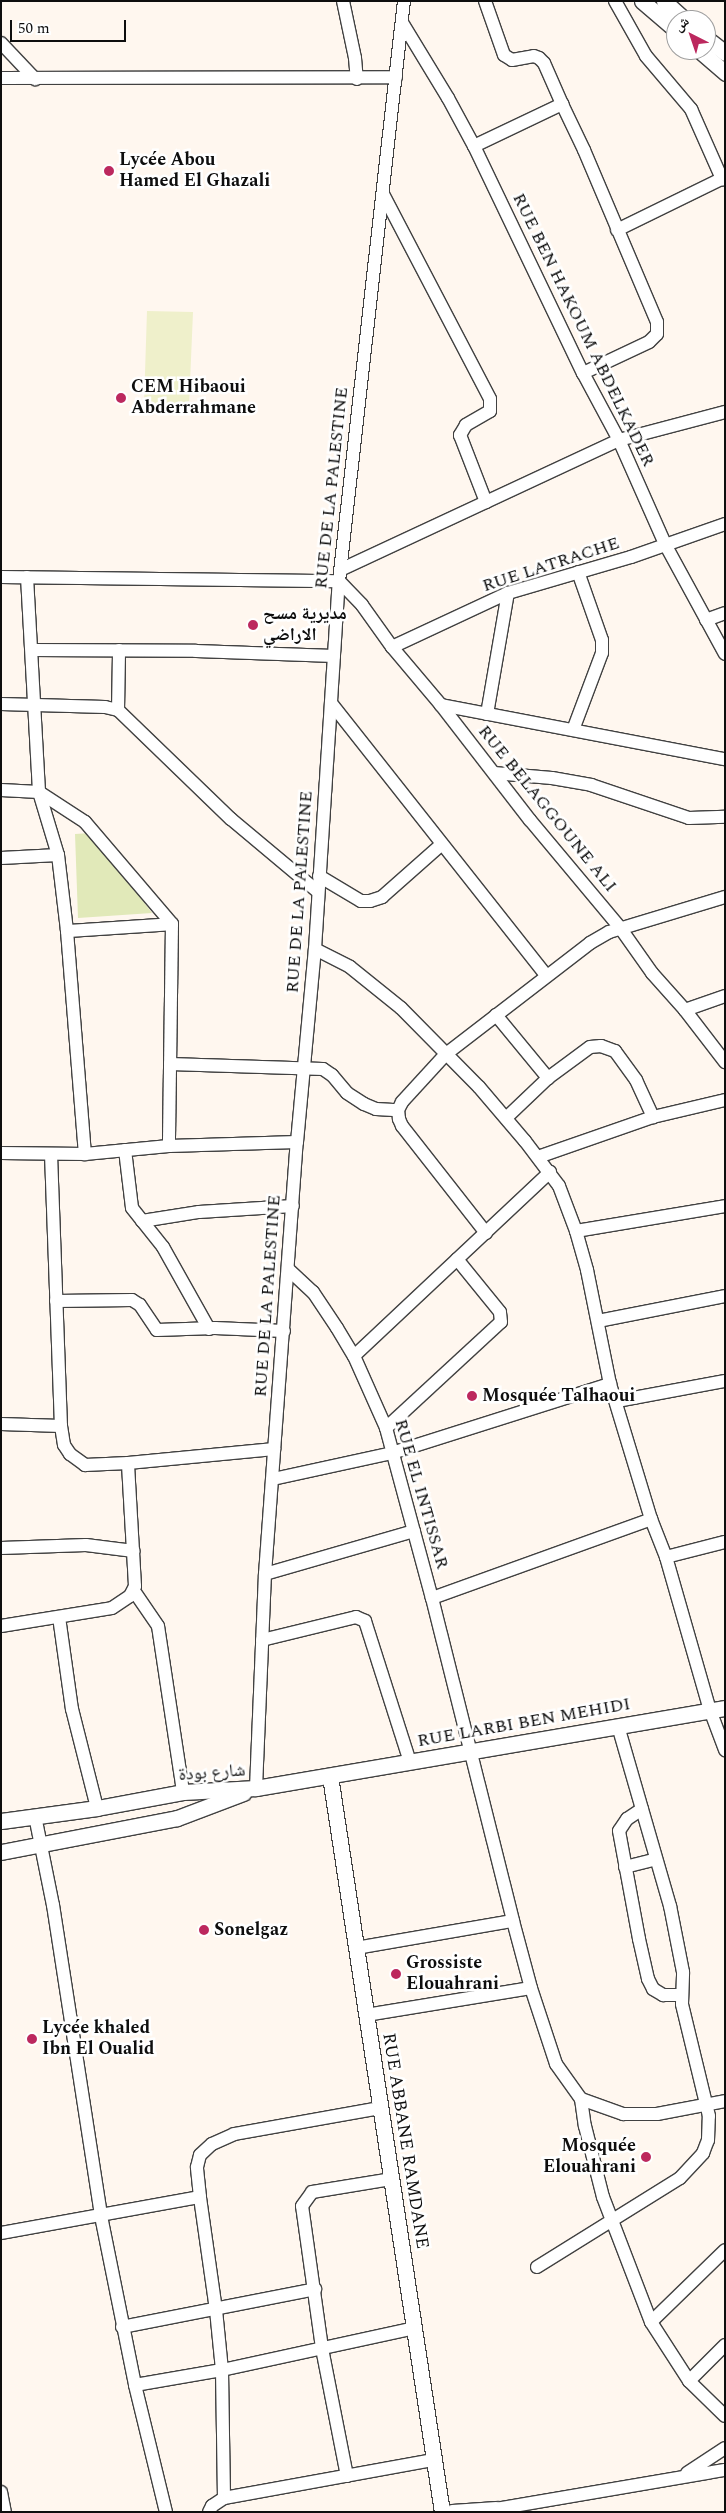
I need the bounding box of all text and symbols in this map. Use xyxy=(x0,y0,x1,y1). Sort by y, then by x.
scale bar xyxy=(12,10,129,42)
north arrow xyxy=(666,10,716,60)
text: ش xyxy=(669,11,694,37)
text: 50 m xyxy=(18,17,50,40)
place label: Lycée Abou Hamed El Ghazali xyxy=(119,150,270,192)
marker: Lycée Abou Hamed El Ghazali xyxy=(103,165,115,177)
street label: RUE BEN HAKOUM ABDELKADER xyxy=(507,190,659,470)
place label: CEM Hibaoui Abderrahmane xyxy=(131,377,256,419)
street label: RUE DE LA PALESTINE xyxy=(311,386,353,590)
marker: CEM Hibaoui Abderrahmane xyxy=(115,392,127,404)
street label: RUE LATRACHE xyxy=(480,533,622,597)
place label: مديرية مسح الاراضي xyxy=(263,604,347,646)
marker: مديرية مسح الاراضي xyxy=(247,619,259,631)
street label: RUE BELAGGOUNE ALI xyxy=(473,721,621,897)
street label: RUE DE LA PALESTINE xyxy=(282,790,318,994)
street label: RUE DE LA PALESTINE xyxy=(250,1194,286,1398)
place label: Mosquée Talhaoui xyxy=(482,1385,635,1407)
marker: Mosquée Talhaoui xyxy=(466,1390,478,1402)
street label: RUE EL INTISSAR xyxy=(389,1417,453,1571)
street label: RUE LARBI BEN MEHIDI xyxy=(416,1694,632,1752)
street label: شارع بودة xyxy=(178,1760,246,1786)
place label: Sonelgaz xyxy=(214,1919,288,1941)
marker: Sonelgaz xyxy=(198,1924,210,1936)
place label: Grossiste Elouahrani xyxy=(406,1953,499,1996)
marker: Grossiste Elouahrani xyxy=(390,1968,402,1980)
place label: Lycée khaled Ibn El Oualid xyxy=(42,2018,155,2060)
street label: RUE ABBANE RAMDANE xyxy=(377,2031,433,2251)
marker: Lycée khaled Ibn El Oualid xyxy=(26,2033,38,2045)
place label: Mosquée Elouahrani xyxy=(543,2136,636,2178)
marker: Mosquée Elouahrani xyxy=(640,2151,652,2163)

